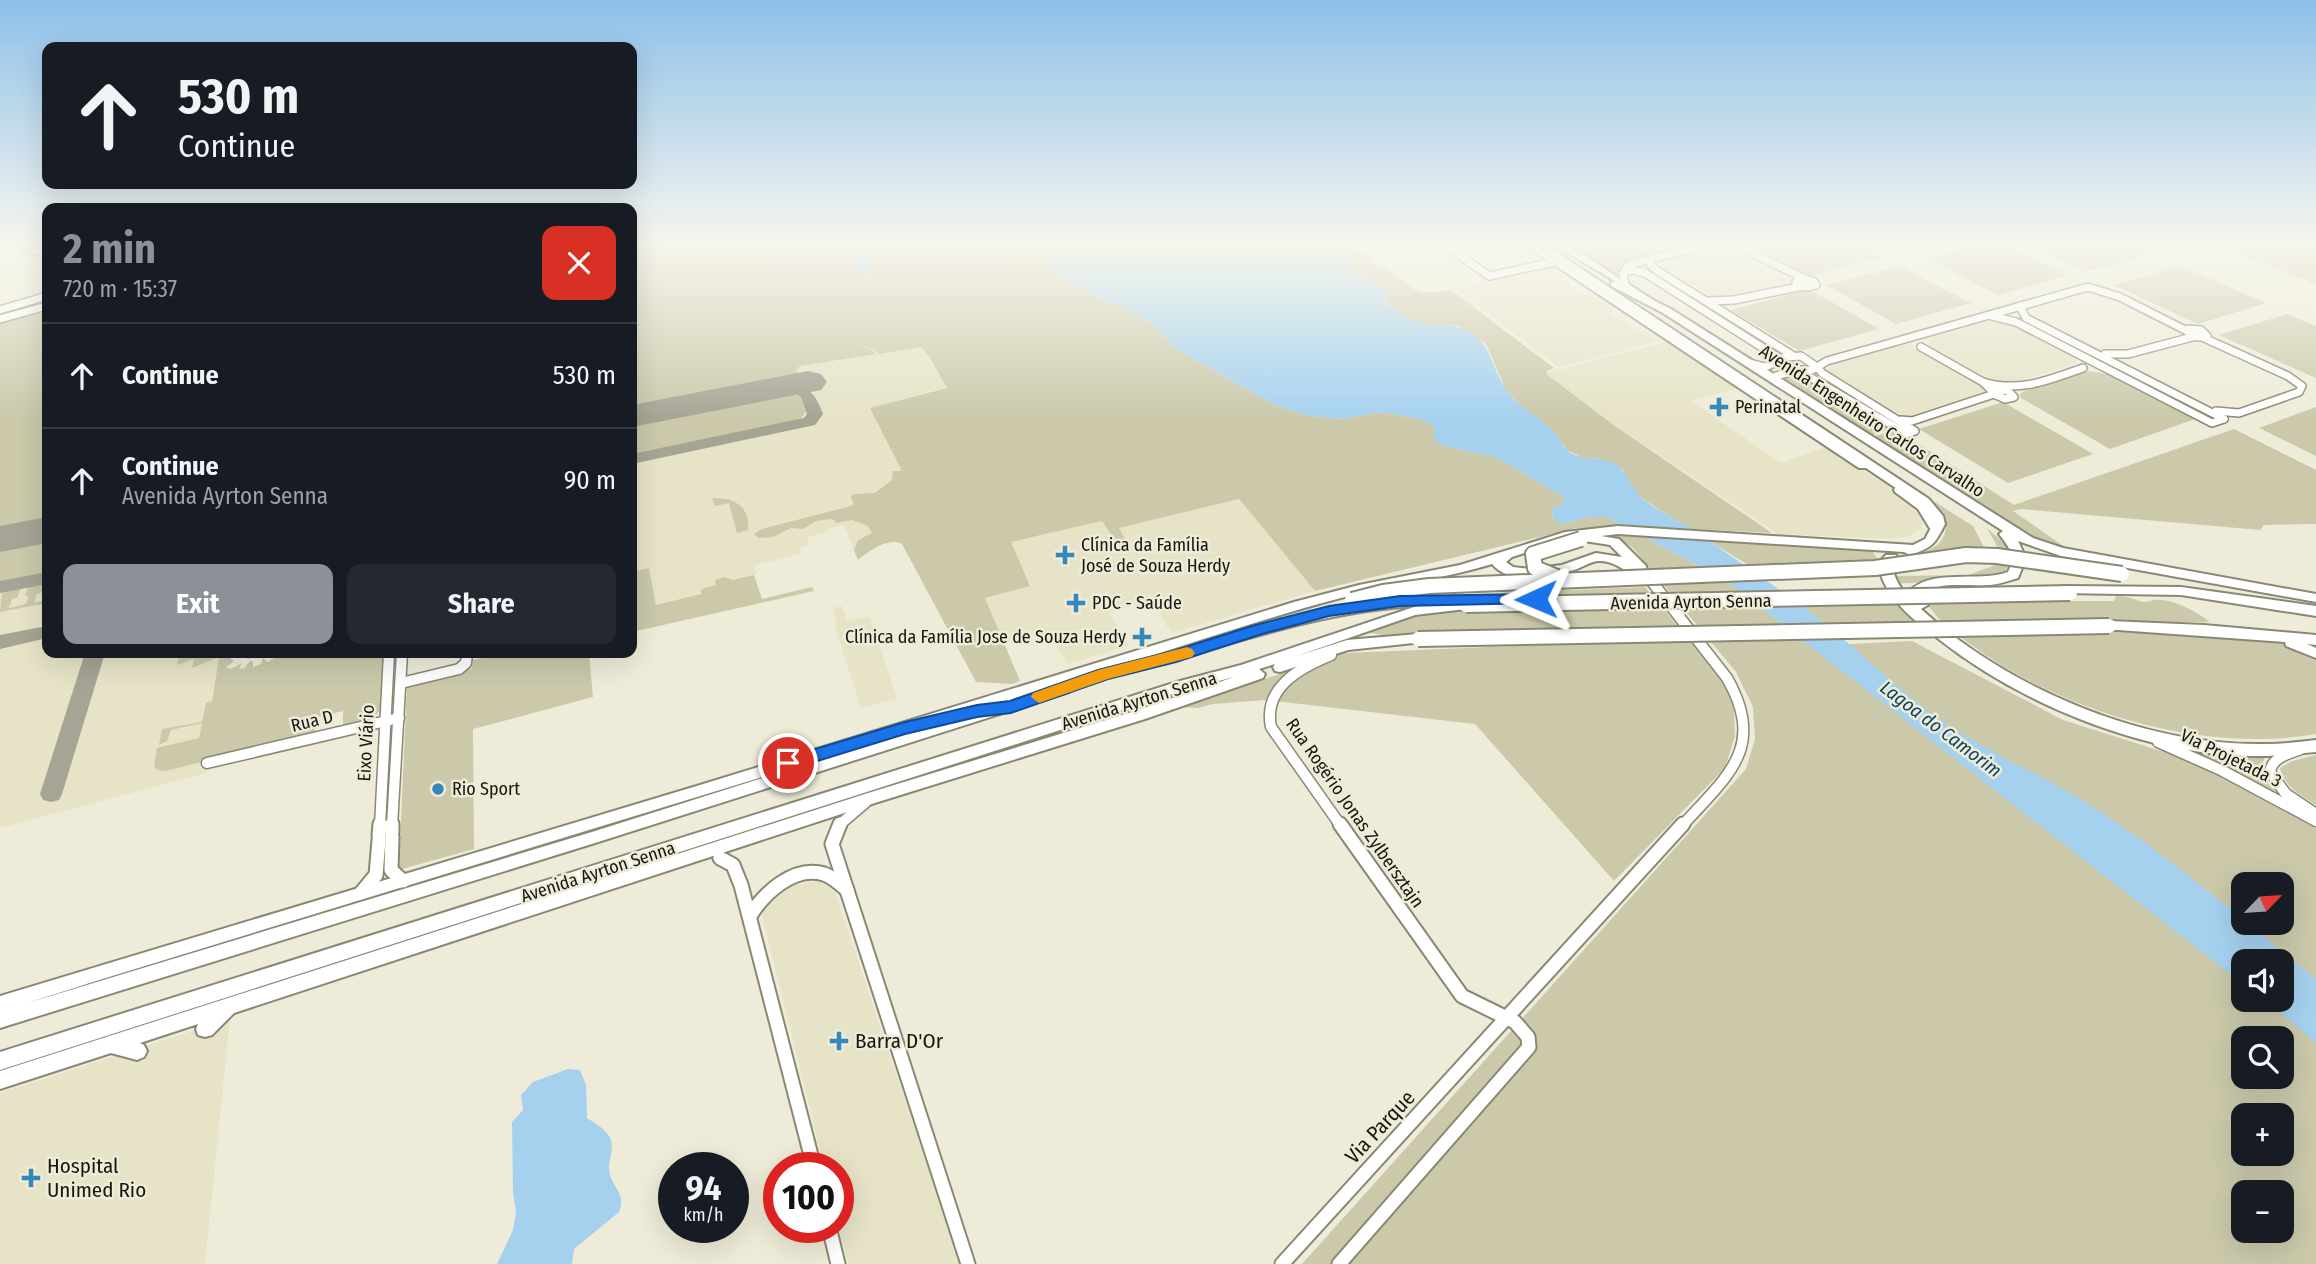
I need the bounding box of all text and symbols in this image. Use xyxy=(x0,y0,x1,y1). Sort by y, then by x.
text: 530 m xyxy=(178,67,299,126)
icon: ahead xyxy=(63,70,154,161)
text: Continue xyxy=(178,127,295,165)
text: 2 min xyxy=(63,224,156,274)
button: close xyxy=(542,226,616,300)
text: 720 m · 15:37 xyxy=(63,275,177,303)
street label: Avenida Engenheiro Carlos Carvalho xyxy=(1755,340,1989,502)
icon: ahead xyxy=(63,357,101,395)
text: Continue xyxy=(122,360,219,391)
text: 530 m xyxy=(553,360,616,391)
place label: Perinatal xyxy=(1735,396,1801,418)
marker: Perinatal xyxy=(1709,397,1729,417)
text: Continue xyxy=(122,451,219,482)
icon: ahead xyxy=(63,462,101,500)
text: 90 m xyxy=(564,465,616,496)
text: Avenida Ayrton Senna xyxy=(122,482,328,510)
place label: Clínica da Família José de Souza Herdy xyxy=(1081,534,1230,577)
marker: Clínica da Família José de Souza Herdy xyxy=(1055,545,1075,565)
position arrow xyxy=(1499,562,1573,636)
button: Exit xyxy=(63,564,333,644)
button: Share xyxy=(347,564,616,644)
street label: Avenida Ayrton Senna xyxy=(1610,590,1772,614)
place label: PDC - Saúde xyxy=(1092,592,1182,614)
marker: PDC - Saúde xyxy=(1066,593,1086,613)
place label: Clínica da Família Jose de Souza Herdy xyxy=(845,626,1126,648)
marker: Clínica da Família Jose de Souza Herdy xyxy=(1132,627,1152,647)
street label: Avenida Ayrton Senna xyxy=(1059,667,1219,735)
water label: Lagoa do Camorim xyxy=(1876,676,2006,782)
street label: Eixo Viário xyxy=(353,704,379,782)
street label: Rua D xyxy=(289,705,335,737)
street label: Rua Rogério Jonas Zylbersztajn xyxy=(1281,714,1429,912)
street label: Via Projetada 3 xyxy=(2177,724,2285,792)
pin xyxy=(758,733,818,793)
icon: arrive xyxy=(769,744,807,782)
place label: Rio Sport xyxy=(452,778,520,800)
marker: Rio Sport xyxy=(430,781,446,797)
street label: Avenida Ayrton Senna xyxy=(518,837,678,907)
north arrow xyxy=(2231,872,2294,934)
map controls xyxy=(2231,872,2294,1243)
button: sound xyxy=(2231,949,2294,1012)
button: search xyxy=(2231,1026,2294,1089)
place label: Barra D'Or xyxy=(855,1028,944,1054)
marker: Barra D'Or xyxy=(829,1031,849,1051)
street label: Via Parque xyxy=(1340,1085,1420,1169)
button: + xyxy=(2231,1103,2294,1166)
speed limit sign: 100 xyxy=(763,1152,854,1243)
place label: Hospital Unimed Rio xyxy=(47,1153,146,1203)
text: 94 xyxy=(686,1167,721,1209)
marker: Hospital Unimed Rio xyxy=(21,1168,41,1188)
button: − xyxy=(2231,1180,2294,1243)
text: km/h xyxy=(683,1204,724,1226)

